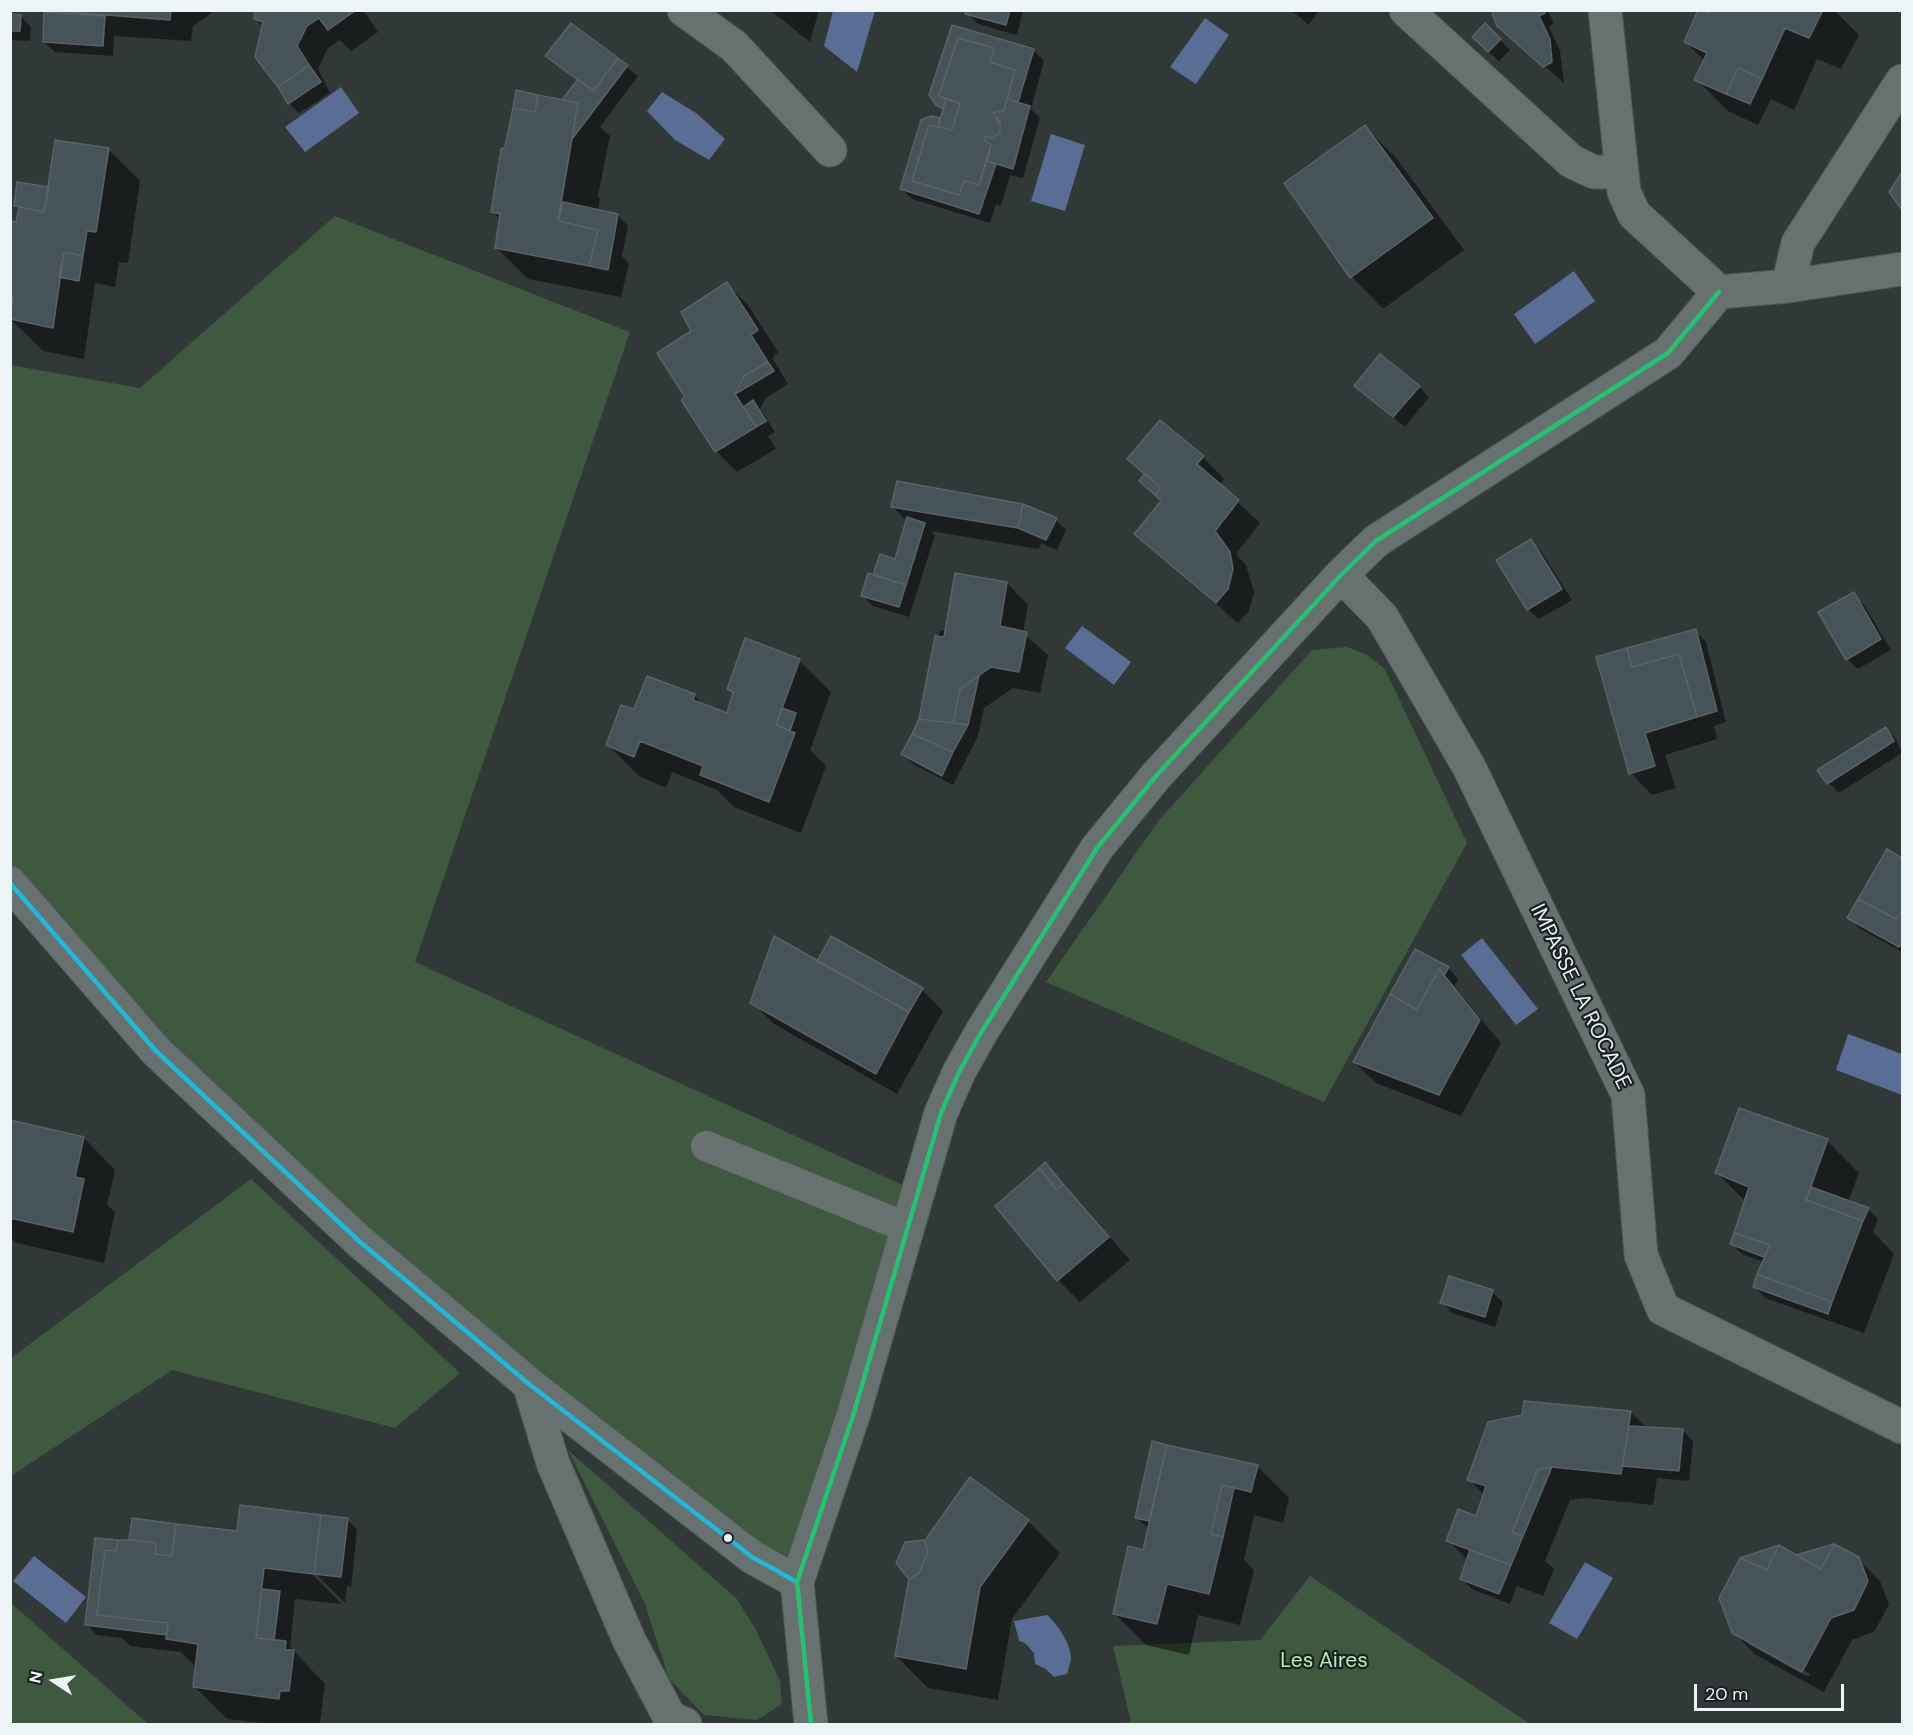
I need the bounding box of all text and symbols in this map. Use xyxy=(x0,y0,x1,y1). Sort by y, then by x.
street label: IMPASSE LA ROCADE xyxy=(1524,900,1636,1094)
unlabelled marker xyxy=(722,1532,734,1544)
park label: Les Aires xyxy=(1280,1648,1368,1674)
north arrow xyxy=(24,1651,84,1711)
text: N xyxy=(24,1669,47,1685)
scale bar xyxy=(1697,1672,1847,1710)
text: 20 m xyxy=(1705,1682,1748,1706)

